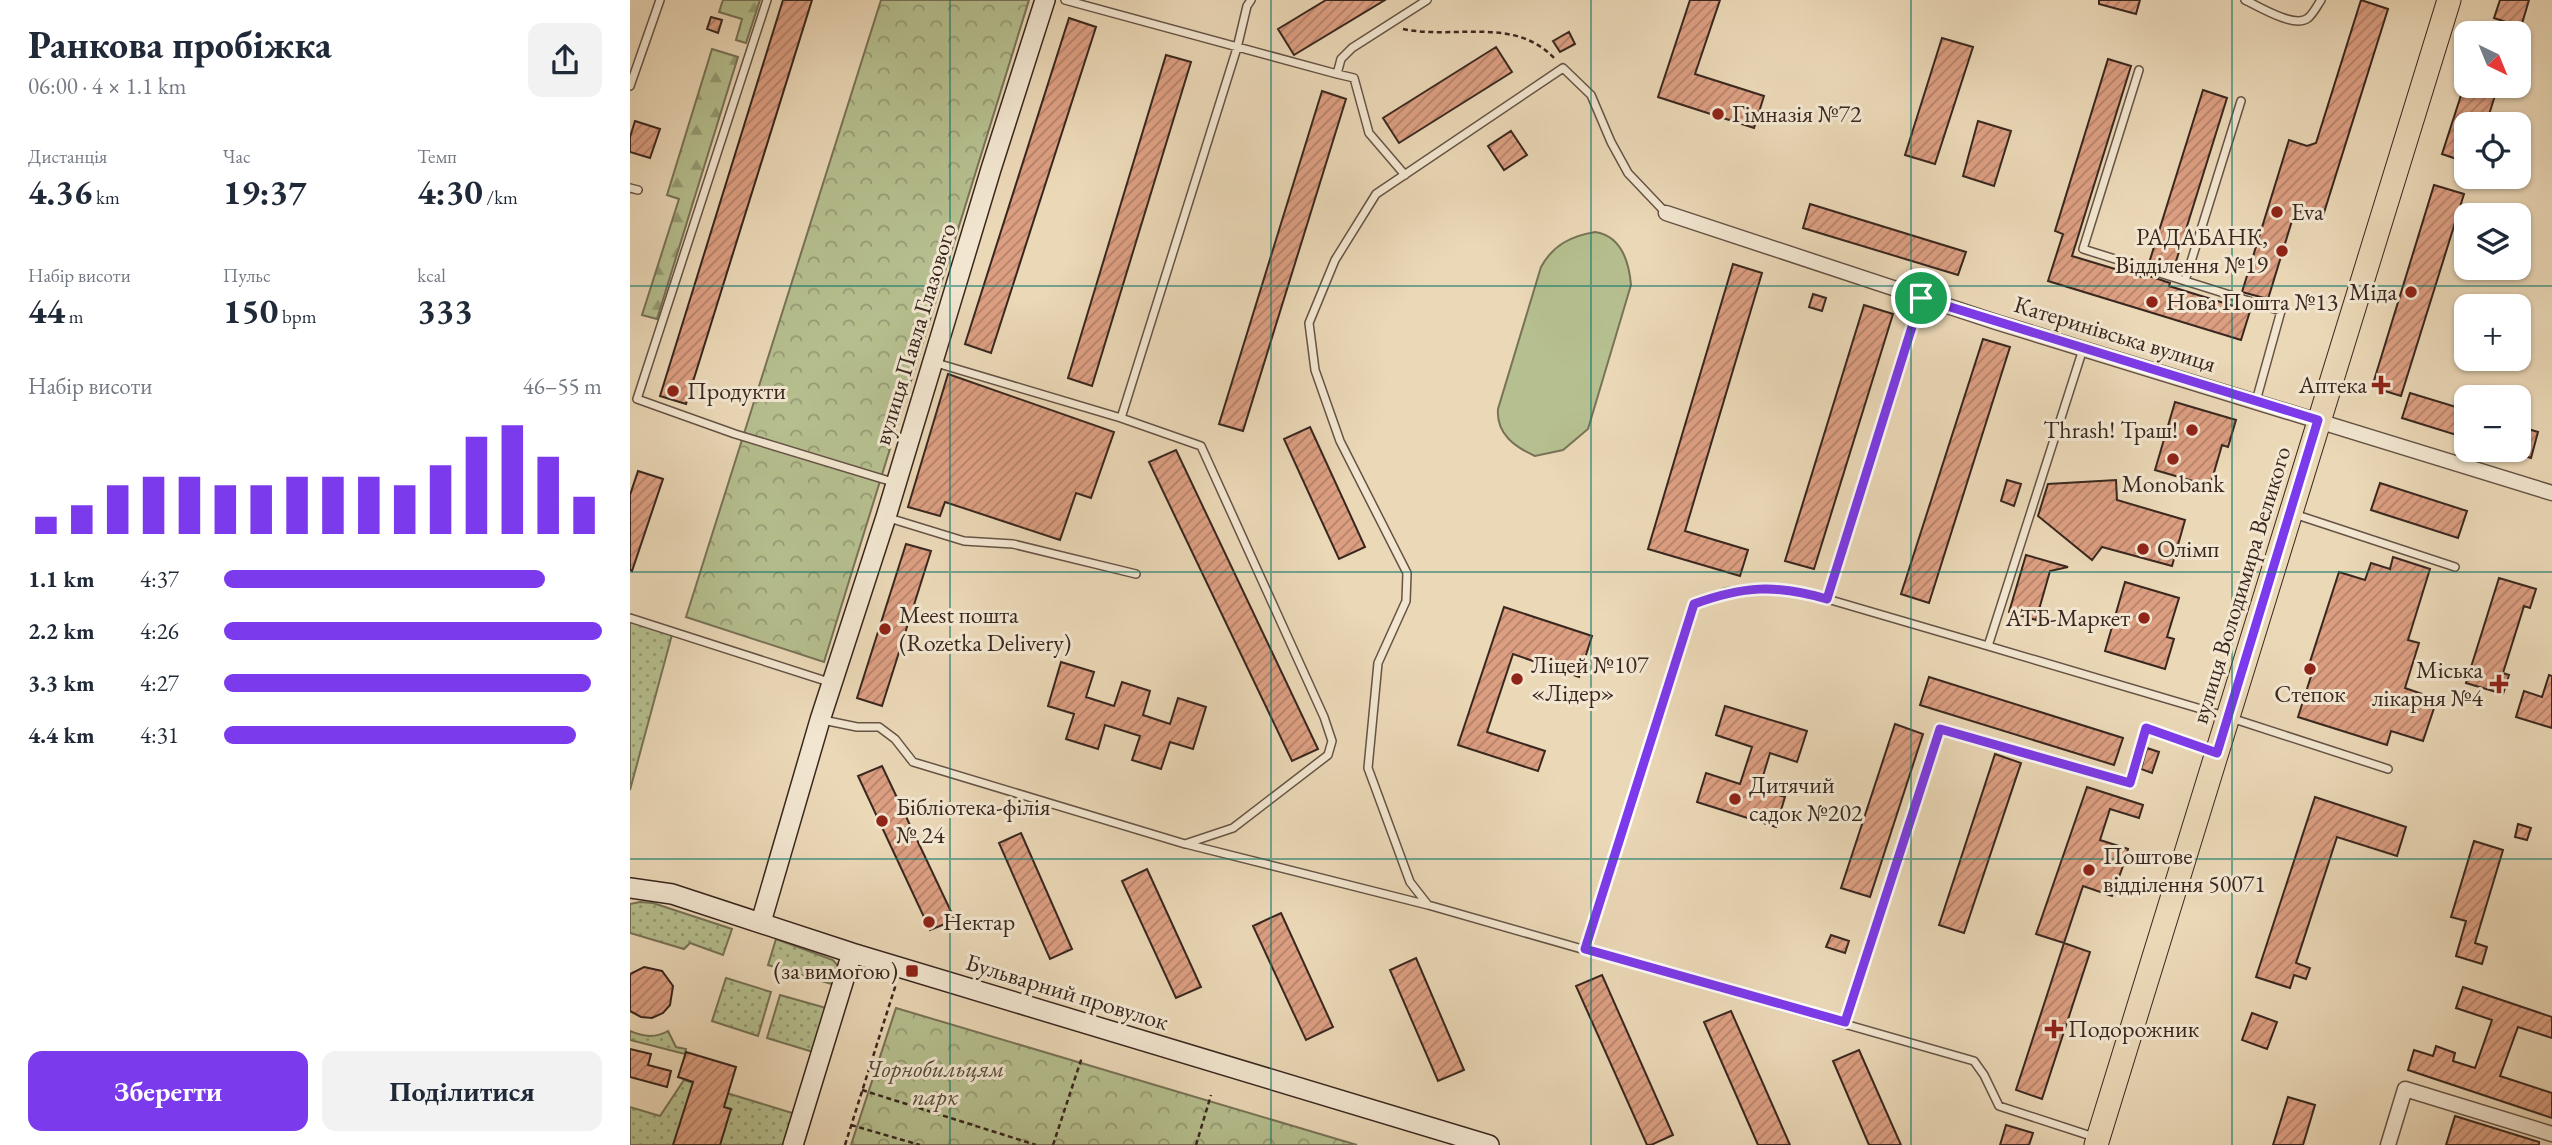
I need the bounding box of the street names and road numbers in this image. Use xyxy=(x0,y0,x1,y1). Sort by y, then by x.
street label: вулиця Павла Глазового xyxy=(866,219,963,449)
street label: Катеринівська вулиця xyxy=(2010,288,2220,379)
street label: вулиця Володимира Великого xyxy=(2184,442,2298,727)
street label: Бульварний провулок xyxy=(962,946,1173,1037)

